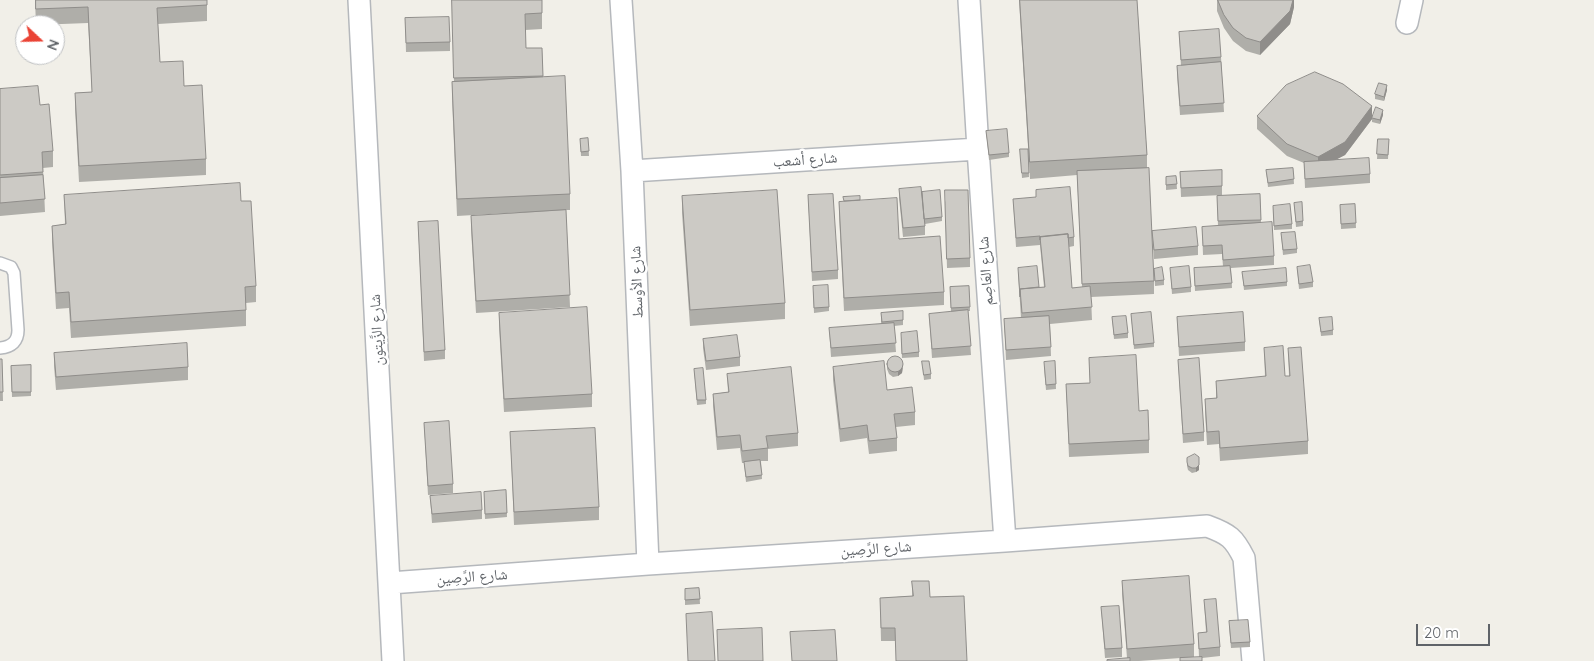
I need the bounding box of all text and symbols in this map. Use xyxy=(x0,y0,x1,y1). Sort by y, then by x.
north arrow xyxy=(15,15,65,65)
text: N xyxy=(43,37,63,53)
street label: شارع أشعب xyxy=(772,149,838,171)
street label: شارع العَاصِم xyxy=(975,236,997,306)
street label: شارع الأوسط xyxy=(627,245,647,319)
street label: شارع الزَّيتون xyxy=(366,294,388,366)
street label: شارع الرَّصِين xyxy=(840,538,912,560)
street label: شارع الرَّصِين xyxy=(436,566,508,588)
scale bar xyxy=(1419,614,1493,646)
text: 20 m xyxy=(1424,623,1459,642)

